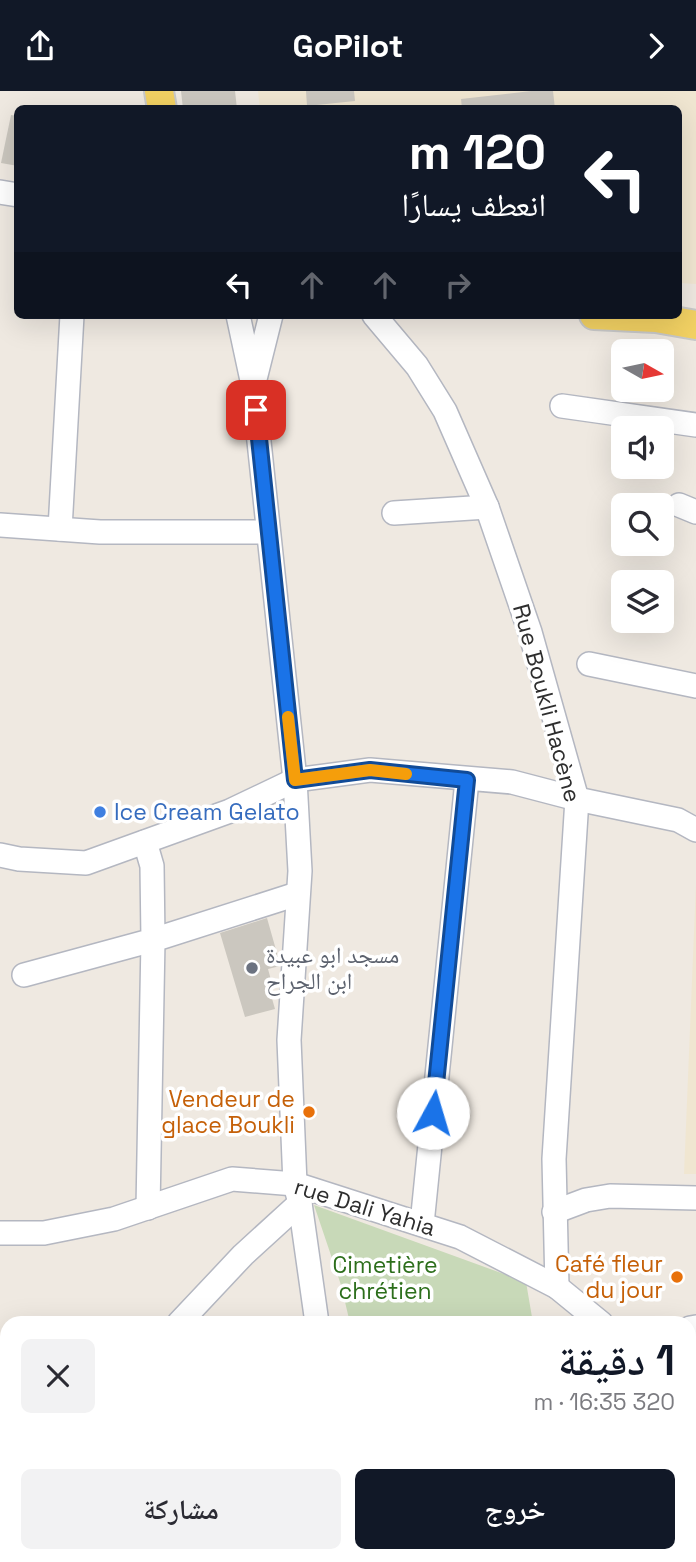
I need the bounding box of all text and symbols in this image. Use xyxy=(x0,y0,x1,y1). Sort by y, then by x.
text: GoPilot xyxy=(293,26,403,66)
icon: share xyxy=(21,27,59,65)
icon: forward xyxy=(637,27,675,65)
text: 120 m xyxy=(409,121,546,183)
icon: left xyxy=(570,133,661,224)
text: انعطف يسارًا xyxy=(402,185,546,225)
icon: left xyxy=(220,266,258,304)
icon: ahead xyxy=(293,266,331,304)
icon: ahead xyxy=(366,266,404,304)
icon: right xyxy=(439,266,477,304)
north arrow xyxy=(611,339,674,403)
map controls xyxy=(611,339,674,633)
pin xyxy=(226,380,286,440)
icon: arrive xyxy=(237,391,275,429)
button: sound xyxy=(611,416,674,479)
button: search xyxy=(611,493,674,556)
button: layers xyxy=(611,570,674,633)
street label: Rue Boukli Hacène xyxy=(506,600,588,806)
place label: Ice Cream Gelato xyxy=(114,797,300,827)
marker: Ice Cream Gelato xyxy=(92,804,108,820)
place label: مسجد ابو عبيدة ابن الجراح xyxy=(266,940,399,996)
marker: مسجد ابو عبيدة ابن الجراح xyxy=(244,960,260,976)
position arrow xyxy=(396,1076,470,1150)
place label: Vendeur de glace Boukli xyxy=(161,1084,295,1140)
marker: Vendeur de glace Boukli xyxy=(301,1104,317,1120)
street label: rue Dali Yahia xyxy=(291,1171,439,1243)
place label: Café fleur du jour xyxy=(555,1249,663,1305)
park label: Cimetière chrétien xyxy=(332,1250,438,1306)
marker: Café fleur du jour xyxy=(669,1269,685,1285)
text: 1 دقيقة xyxy=(558,1334,675,1387)
button: close xyxy=(21,1339,95,1413)
text: 320 m · 16:35 xyxy=(533,1387,675,1417)
button: مشاركة xyxy=(21,1469,341,1549)
button: خروج xyxy=(355,1469,675,1549)

